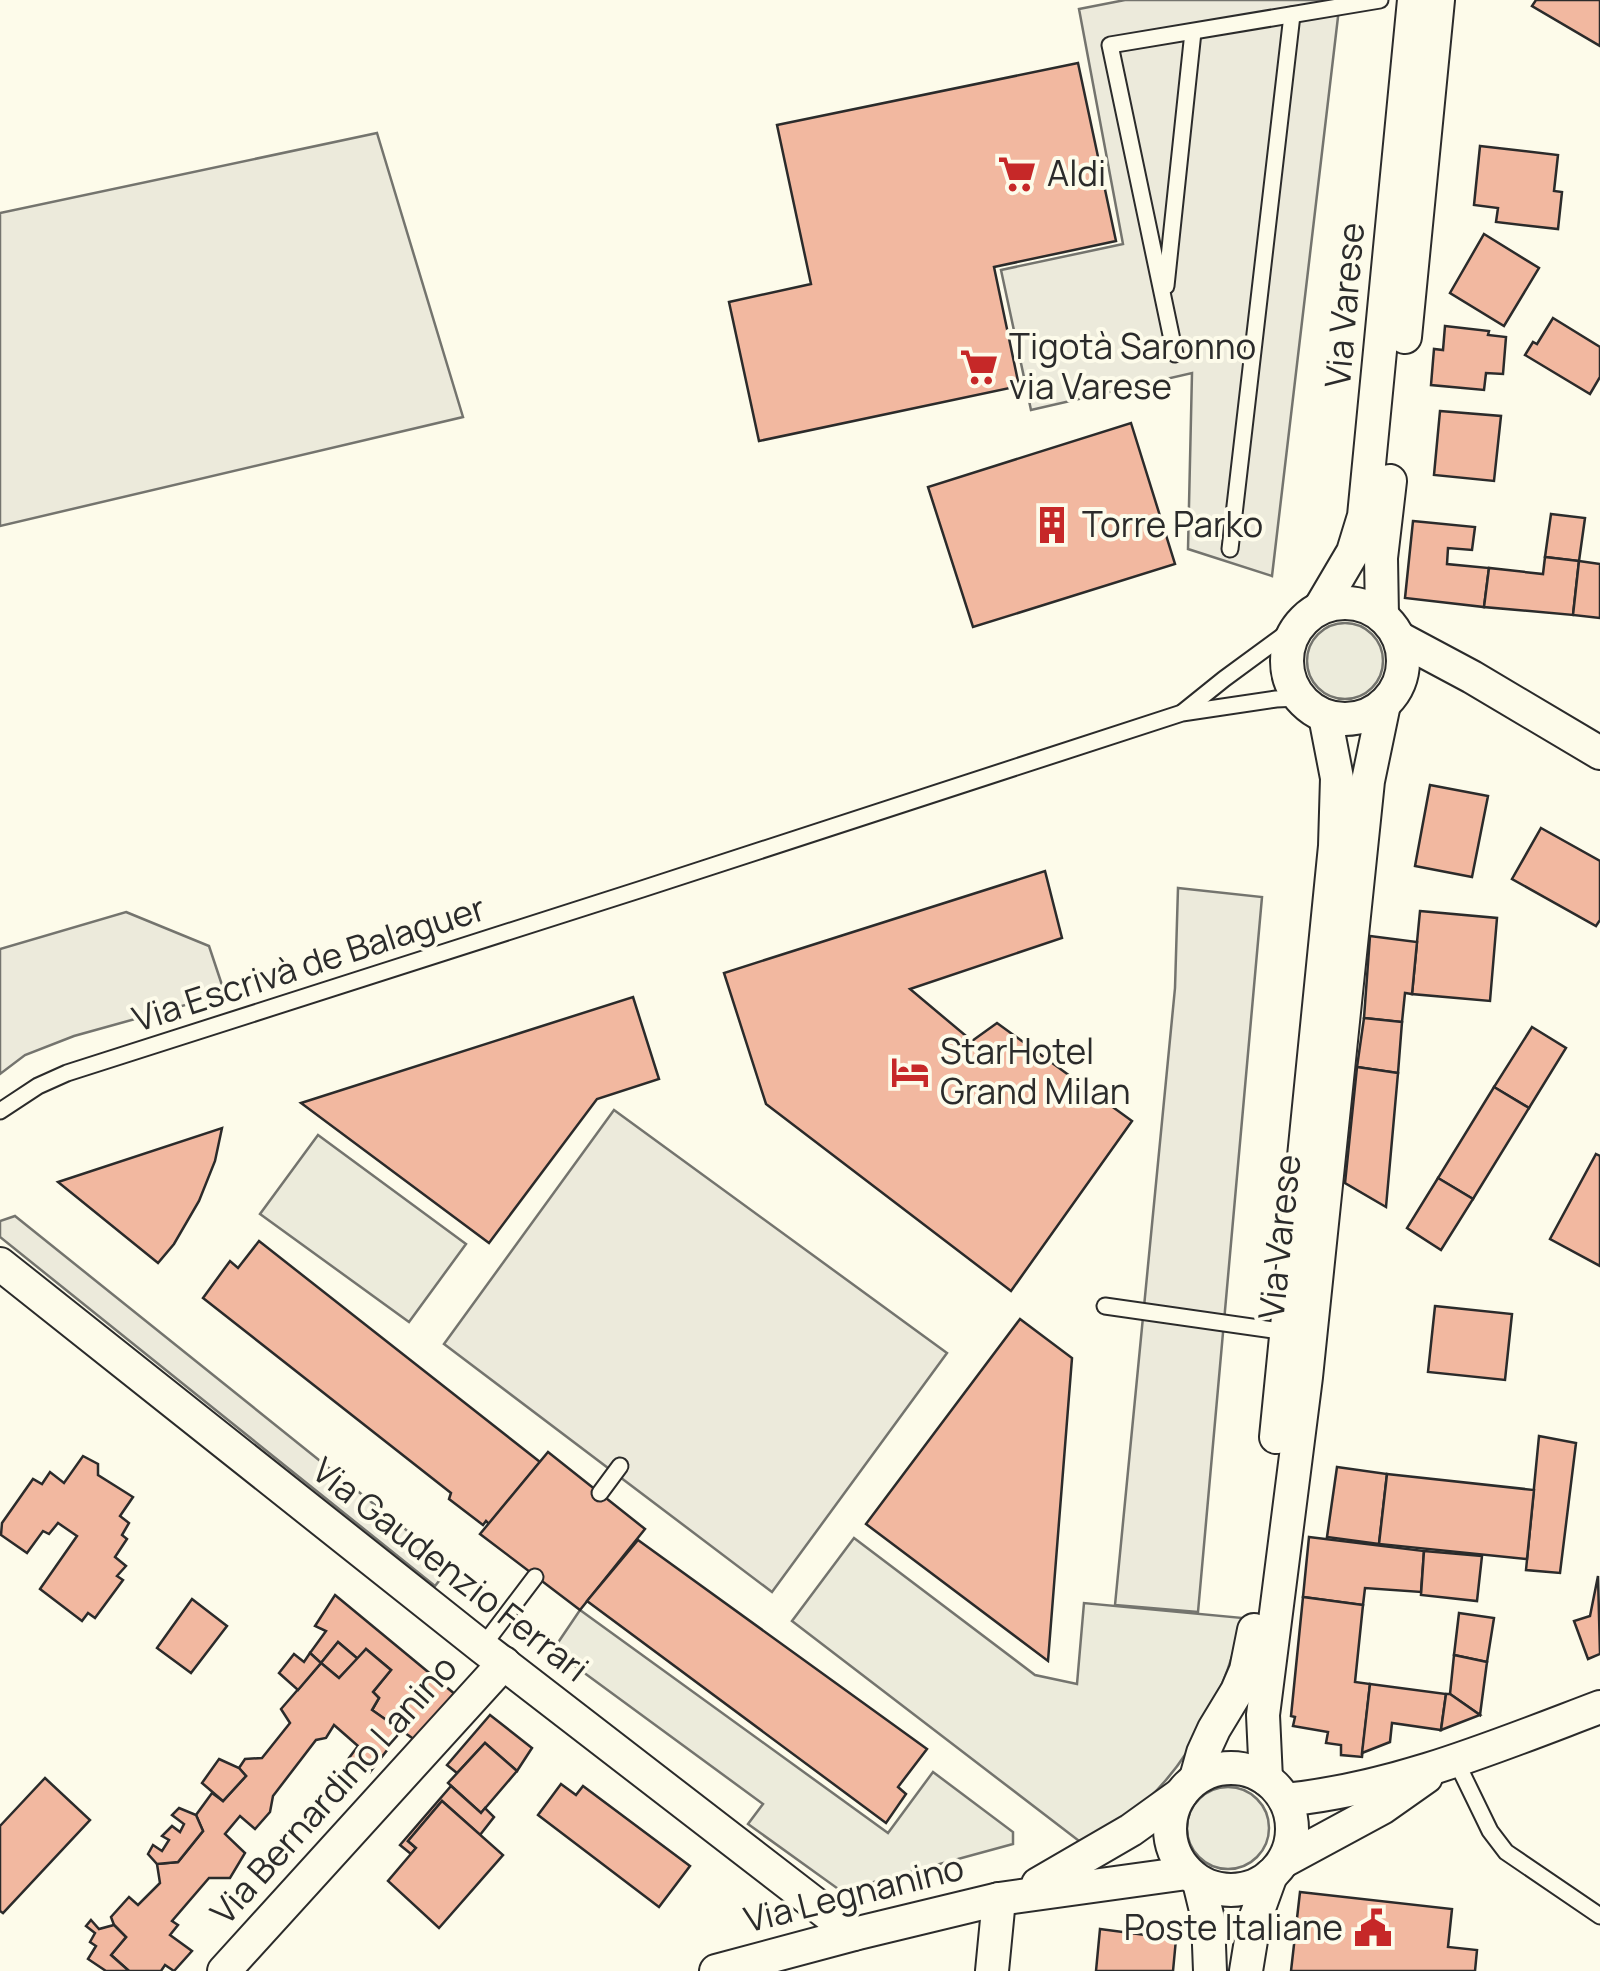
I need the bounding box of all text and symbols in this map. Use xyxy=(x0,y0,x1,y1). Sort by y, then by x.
place label: Aldi xyxy=(1047,149,1106,197)
supermarket icon: Aldi xyxy=(996,153,1038,195)
street label: Via Varese xyxy=(1313,220,1375,389)
place label: Tigotà Saronno via Varese xyxy=(1009,322,1256,410)
supermarket icon: Tigotà Saronno via Varese xyxy=(958,346,1000,388)
place label: Torre Parko xyxy=(1082,500,1263,548)
building icon: Torre Parko xyxy=(1031,504,1073,546)
street label: Via Escrivà de Balaguer xyxy=(126,883,491,1043)
place label: StarHotel Grand Milan xyxy=(940,1027,1130,1115)
hotel icon: StarHotel Grand Milan xyxy=(889,1051,931,1093)
street label: Via Varese xyxy=(1246,1152,1312,1322)
street label: Via Gaudenzio Ferrari xyxy=(303,1446,599,1692)
street label: Via Bernardino Lanino xyxy=(199,1644,467,1934)
street label: Via Legnanino xyxy=(739,1843,969,1943)
place label: Poste Italiane xyxy=(1124,1903,1343,1951)
public building icon: Poste Italiane xyxy=(1352,1907,1394,1949)

